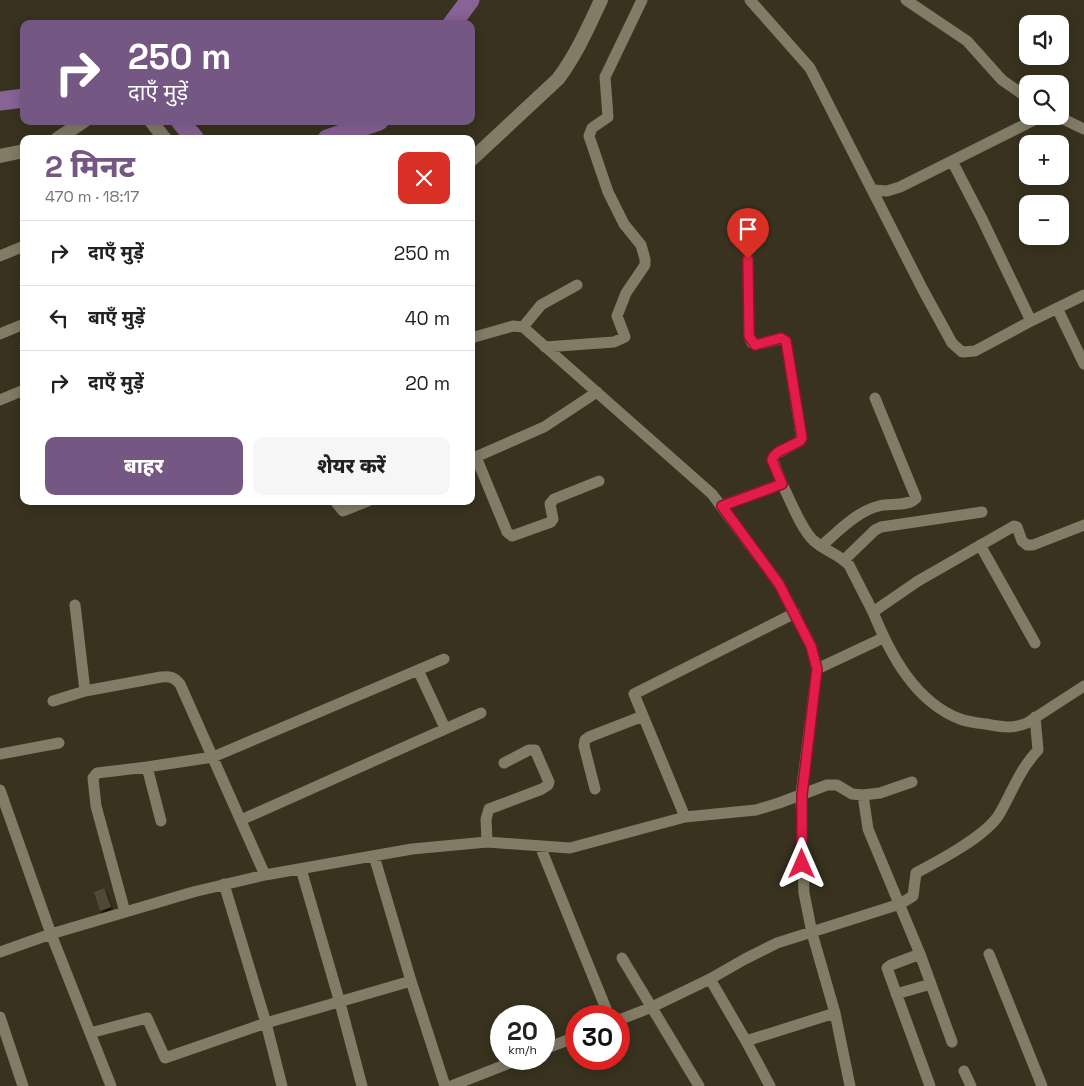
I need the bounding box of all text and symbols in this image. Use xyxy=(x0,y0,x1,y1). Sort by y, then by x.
map controls xyxy=(1019,15,1069,245)
button: sound xyxy=(1019,15,1069,65)
text: 250 m xyxy=(128,35,231,79)
icon: right xyxy=(45,40,110,105)
button: search xyxy=(1019,75,1069,125)
text: दाएँ मुड़ें xyxy=(128,78,188,106)
button: + xyxy=(1019,135,1069,185)
text: 2 मिनट xyxy=(45,147,135,186)
button: close xyxy=(398,152,450,204)
text: 470 m · 18:17 xyxy=(45,186,139,207)
button: − xyxy=(1019,195,1069,245)
pin xyxy=(727,208,769,259)
icon: arrive xyxy=(734,215,762,243)
icon: right xyxy=(45,239,73,267)
text: दाएँ मुड़ें xyxy=(88,240,144,265)
text: 250 m xyxy=(394,241,450,266)
icon: left xyxy=(45,304,73,332)
text: बाएँ मुड़ें xyxy=(88,305,145,330)
text: 40 m xyxy=(405,306,450,331)
icon: right xyxy=(45,369,73,397)
text: दाएँ मुड़ें xyxy=(88,370,144,395)
text: 20 m xyxy=(405,371,450,396)
button: बाहर xyxy=(45,437,243,495)
button: शेयर करें xyxy=(253,437,450,495)
position arrow xyxy=(775,837,827,889)
speed limit sign: 30 xyxy=(565,1005,630,1070)
text: 20 xyxy=(507,1015,538,1047)
text: km/h xyxy=(508,1042,537,1058)

